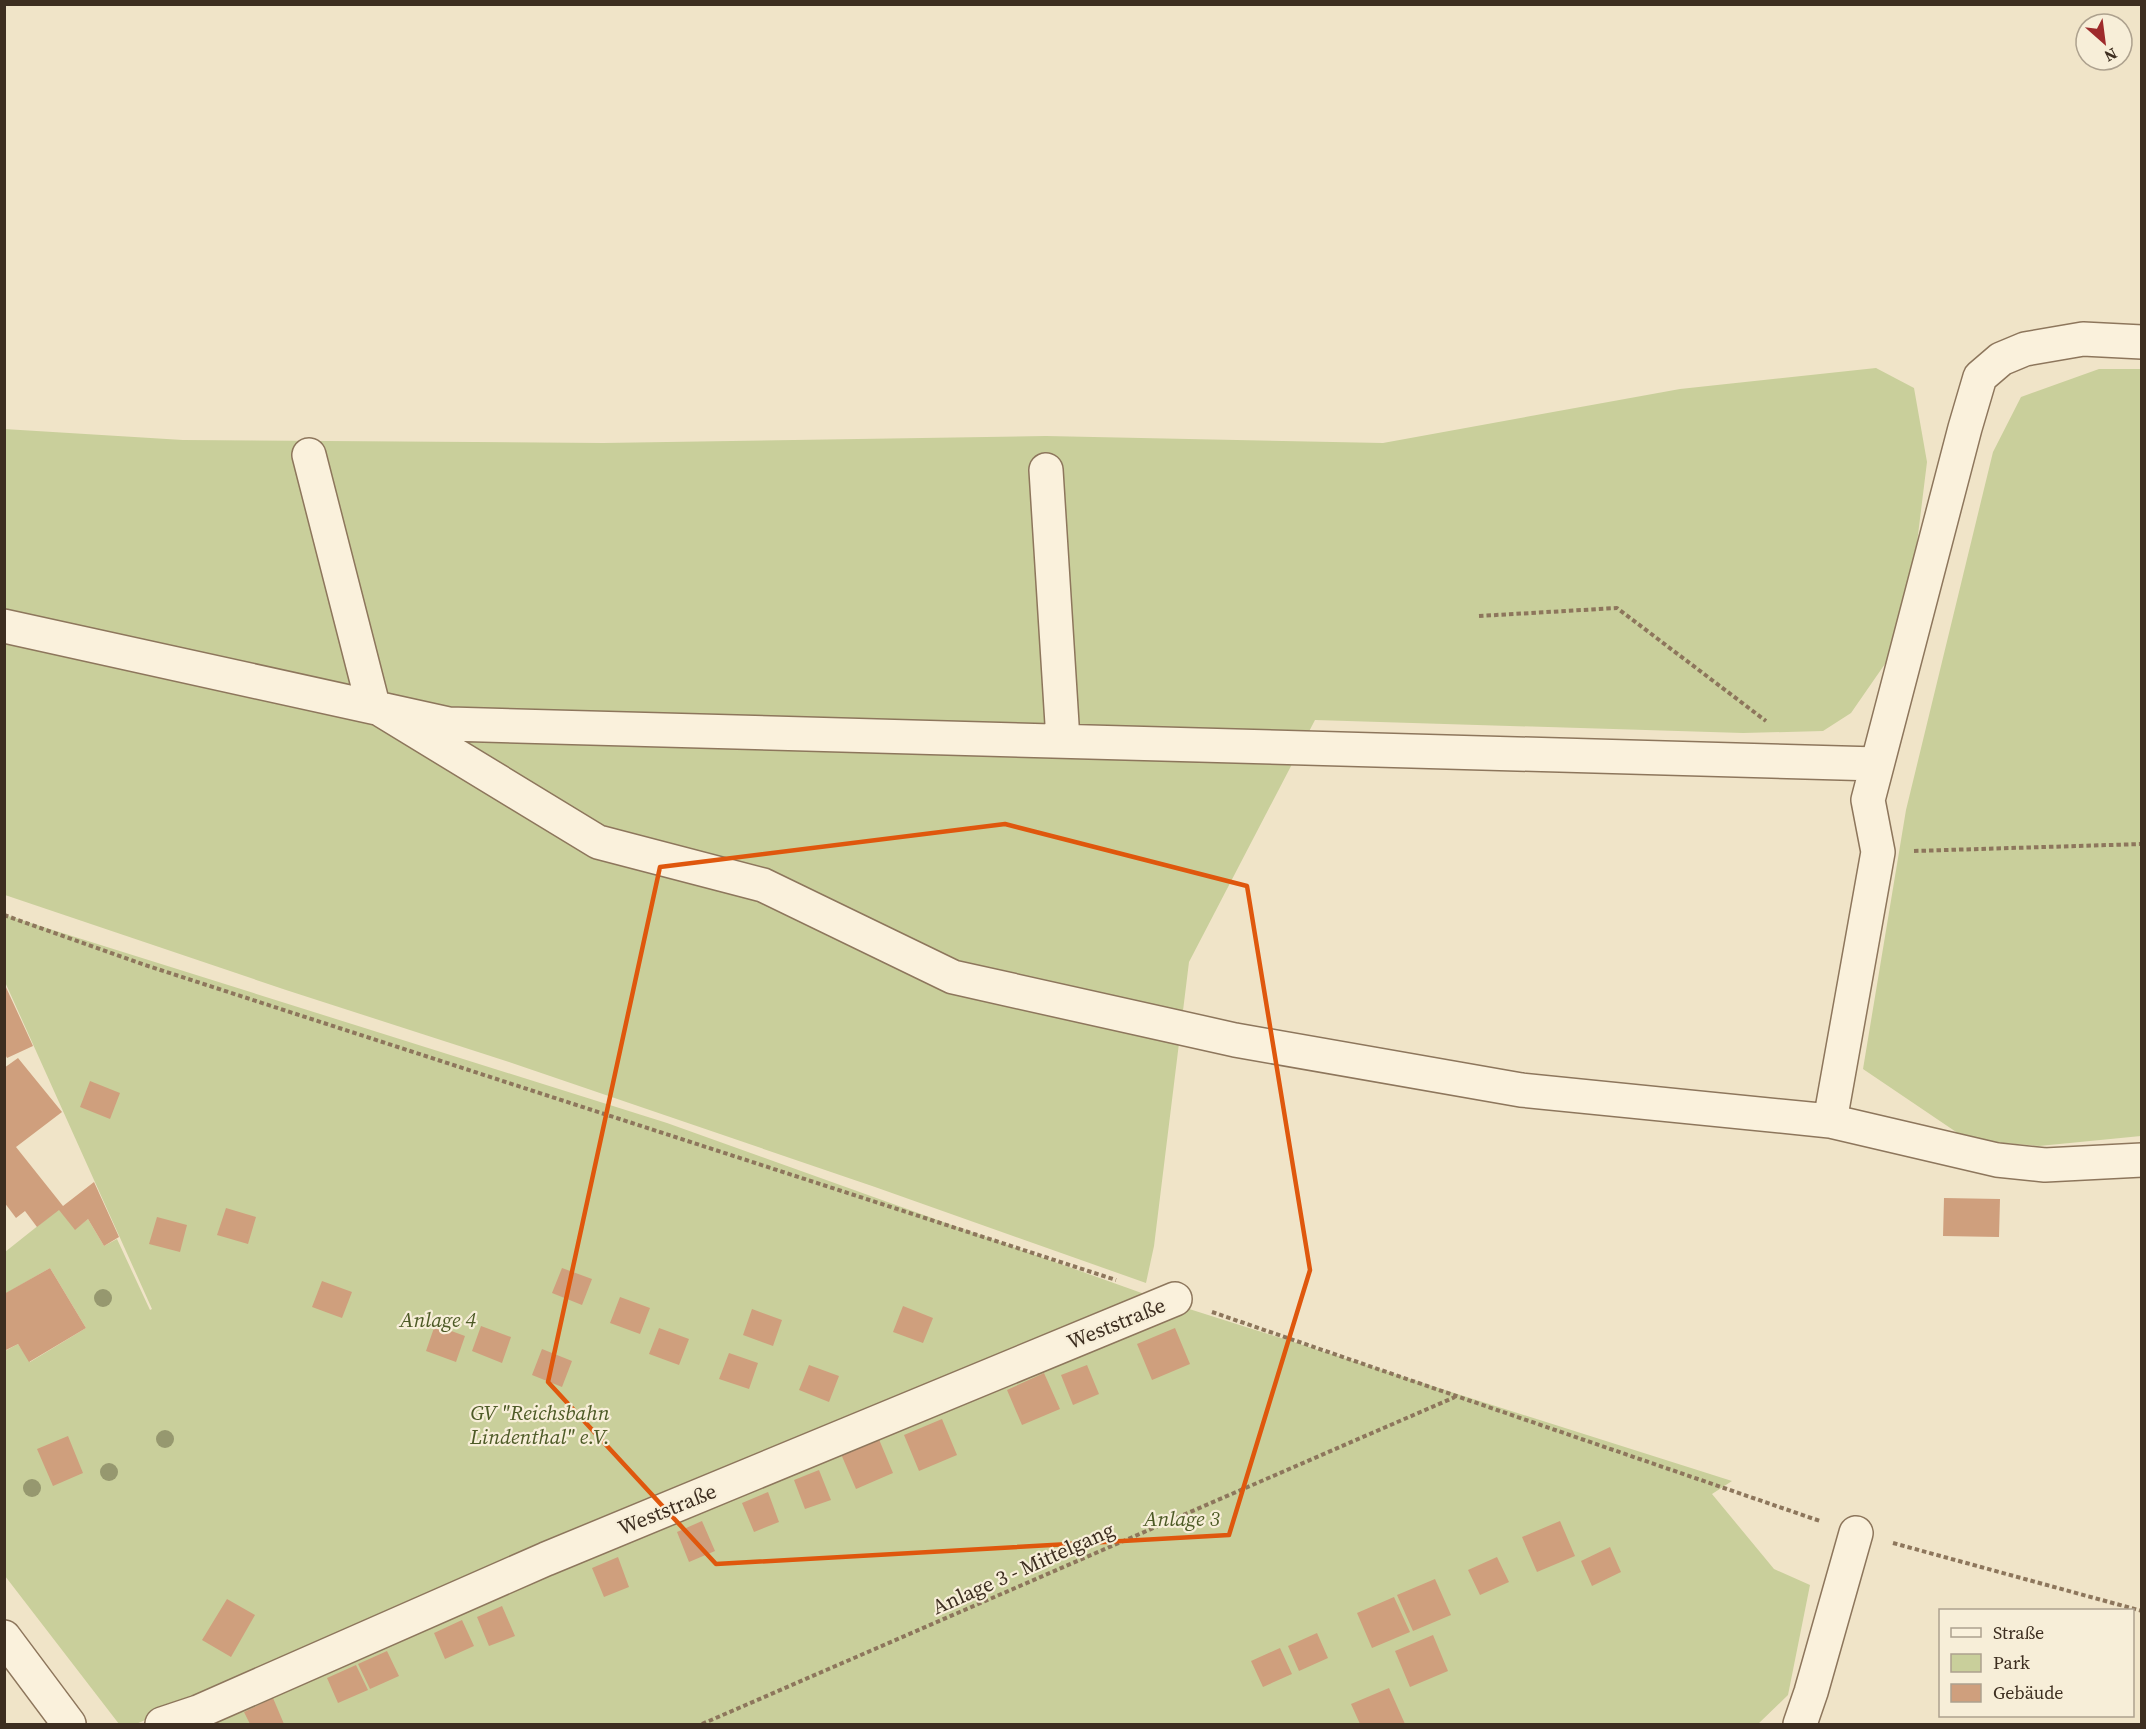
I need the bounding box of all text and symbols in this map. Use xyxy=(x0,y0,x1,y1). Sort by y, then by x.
north arrow xyxy=(2074,12,2134,72)
text: N xyxy=(2100,43,2121,68)
street label: Weststraße xyxy=(1062,1290,1170,1356)
park label: Anlage 4 xyxy=(399,1305,476,1334)
park label: GV "Reichsbahn Lindenthal" e.V. xyxy=(469,1398,610,1451)
street label: Weststraße xyxy=(613,1476,721,1542)
park label: Anlage 3 xyxy=(1143,1504,1220,1533)
street label: Anlage 3 - Mittelgang xyxy=(927,1515,1119,1621)
legend xyxy=(1939,1609,2134,1717)
text: Straße xyxy=(1993,1620,2044,1645)
text: Park xyxy=(1993,1650,2030,1675)
text: Gebäude xyxy=(1993,1680,2064,1705)

